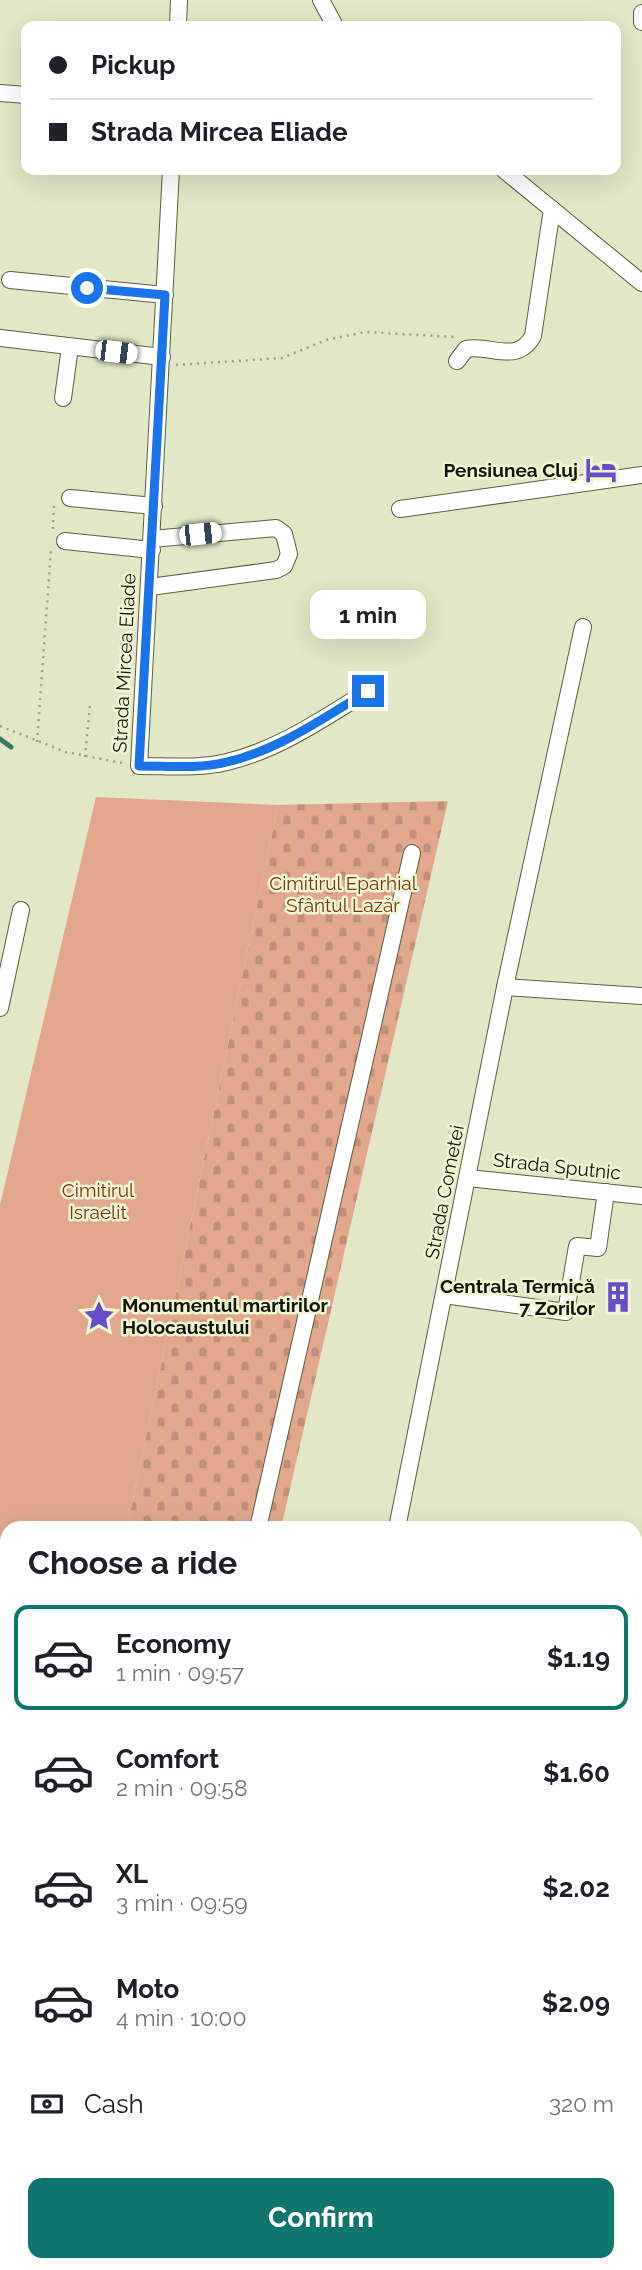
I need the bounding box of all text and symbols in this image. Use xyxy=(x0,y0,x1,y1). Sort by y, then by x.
text: Pickup xyxy=(91,50,176,80)
text: Strada Mircea Eliade xyxy=(91,117,348,147)
route start xyxy=(71,272,103,304)
car xyxy=(94,339,139,365)
hotel icon: Pensiunea Cluj xyxy=(584,453,618,487)
place label: Pensiunea Cluj xyxy=(443,459,578,481)
car xyxy=(179,521,222,547)
street label: Strada Mircea Eliade xyxy=(108,573,140,753)
callout: 1 min xyxy=(310,590,426,638)
text: 1 min xyxy=(339,601,397,628)
route end xyxy=(352,675,384,707)
park label: Cimitirul Eparhial Sfântul Lazăr xyxy=(269,872,418,916)
street label: Strada Cometei xyxy=(420,1123,468,1261)
street label: Strada Sputnic xyxy=(492,1148,622,1184)
park label: Cimitirul Israelit xyxy=(62,1179,135,1223)
place label: Centrala Termică 7 Zorilor xyxy=(440,1275,596,1319)
building icon: Centrala Termică 7 Zorilor xyxy=(601,1280,635,1314)
place label: Monumentul martirilor Holocaustului xyxy=(122,1294,328,1338)
place icon: Monumentul martirilor Holocaustului xyxy=(82,1299,116,1333)
text: Choose a ride xyxy=(28,1544,237,1581)
icon: car xyxy=(32,1626,95,1689)
text: Economy xyxy=(116,1629,231,1659)
text: $1.19 xyxy=(547,1643,610,1673)
text: 1 min · 09:57 xyxy=(116,1659,244,1686)
icon: car xyxy=(32,1741,95,1804)
text: Comfort xyxy=(116,1744,219,1774)
text: $1.60 xyxy=(543,1758,610,1788)
text: 2 min · 09:58 xyxy=(116,1774,248,1801)
icon: car xyxy=(32,1856,95,1919)
text: XL xyxy=(116,1859,148,1889)
text: $2.02 xyxy=(542,1873,610,1903)
text: 3 min · 09:59 xyxy=(116,1889,248,1916)
icon: car xyxy=(32,1971,95,2034)
text: Moto xyxy=(116,1974,179,2004)
text: $2.09 xyxy=(542,1988,610,2018)
text: 4 min · 10:00 xyxy=(116,2004,246,2031)
icon: cash xyxy=(28,2085,66,2123)
text: Cash xyxy=(84,2089,144,2119)
text: 320 m xyxy=(549,2090,614,2117)
button: Confirm xyxy=(28,2178,614,2258)

